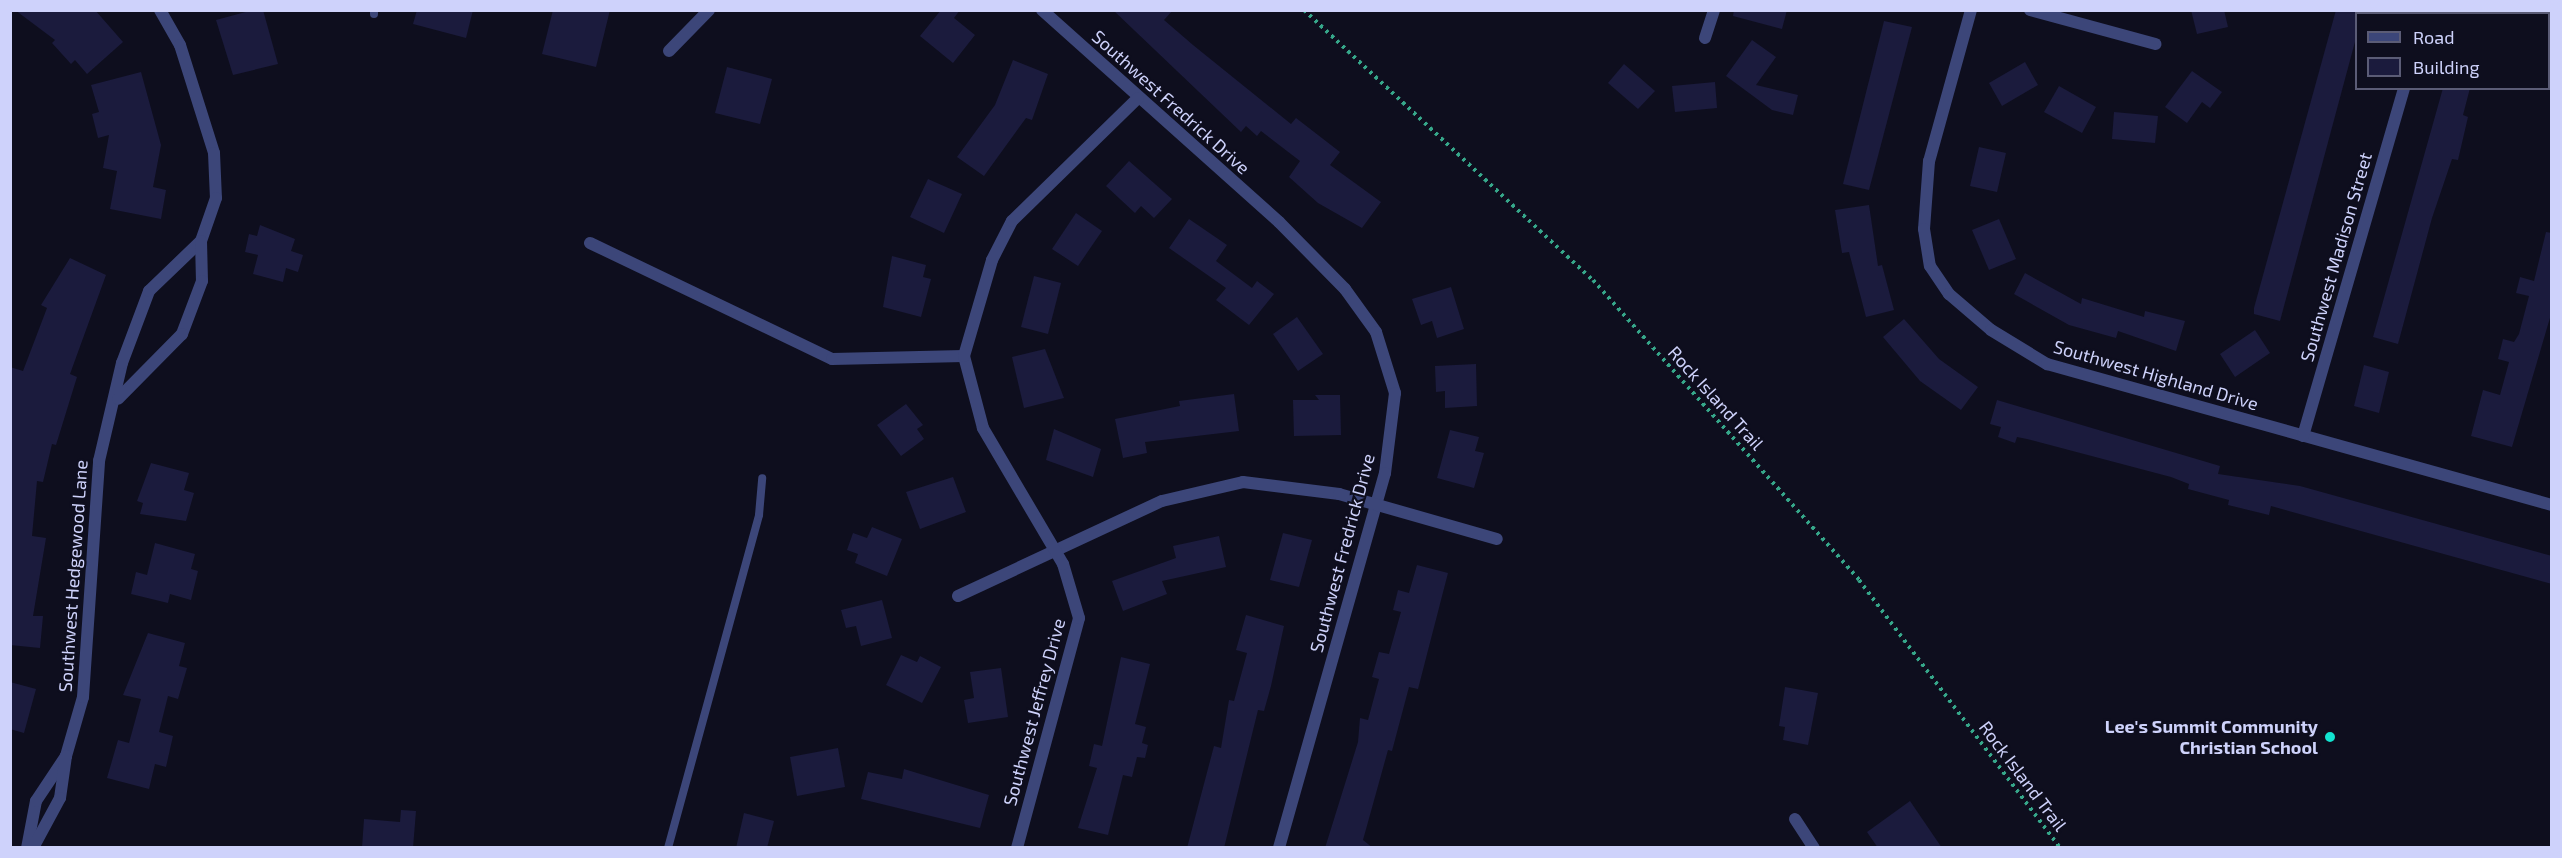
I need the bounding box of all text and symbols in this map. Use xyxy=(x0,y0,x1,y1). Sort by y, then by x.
legend xyxy=(2355,12,2550,90)
street label: Southwest Fredrick Drive xyxy=(1088,25,1254,179)
text: Road xyxy=(2413,26,2454,48)
text: Building xyxy=(2413,56,2480,78)
street label: Southwest Madison Street xyxy=(2296,150,2376,364)
street label: Southwest Highland Drive xyxy=(2051,335,2261,415)
street label: Rock Island Trail xyxy=(1664,341,1768,455)
street label: Southwest Fredrick Drive xyxy=(1305,451,1379,655)
street label: Southwest Hedgewood Lane xyxy=(54,459,92,693)
street label: Southwest Jeffrey Drive xyxy=(998,616,1070,808)
street label: Rock Island Trail xyxy=(1974,716,2072,836)
place label: Lee's Summit Community Christian School xyxy=(2105,716,2318,758)
marker: Lee's Summit Community Christian School xyxy=(2323,730,2337,744)

